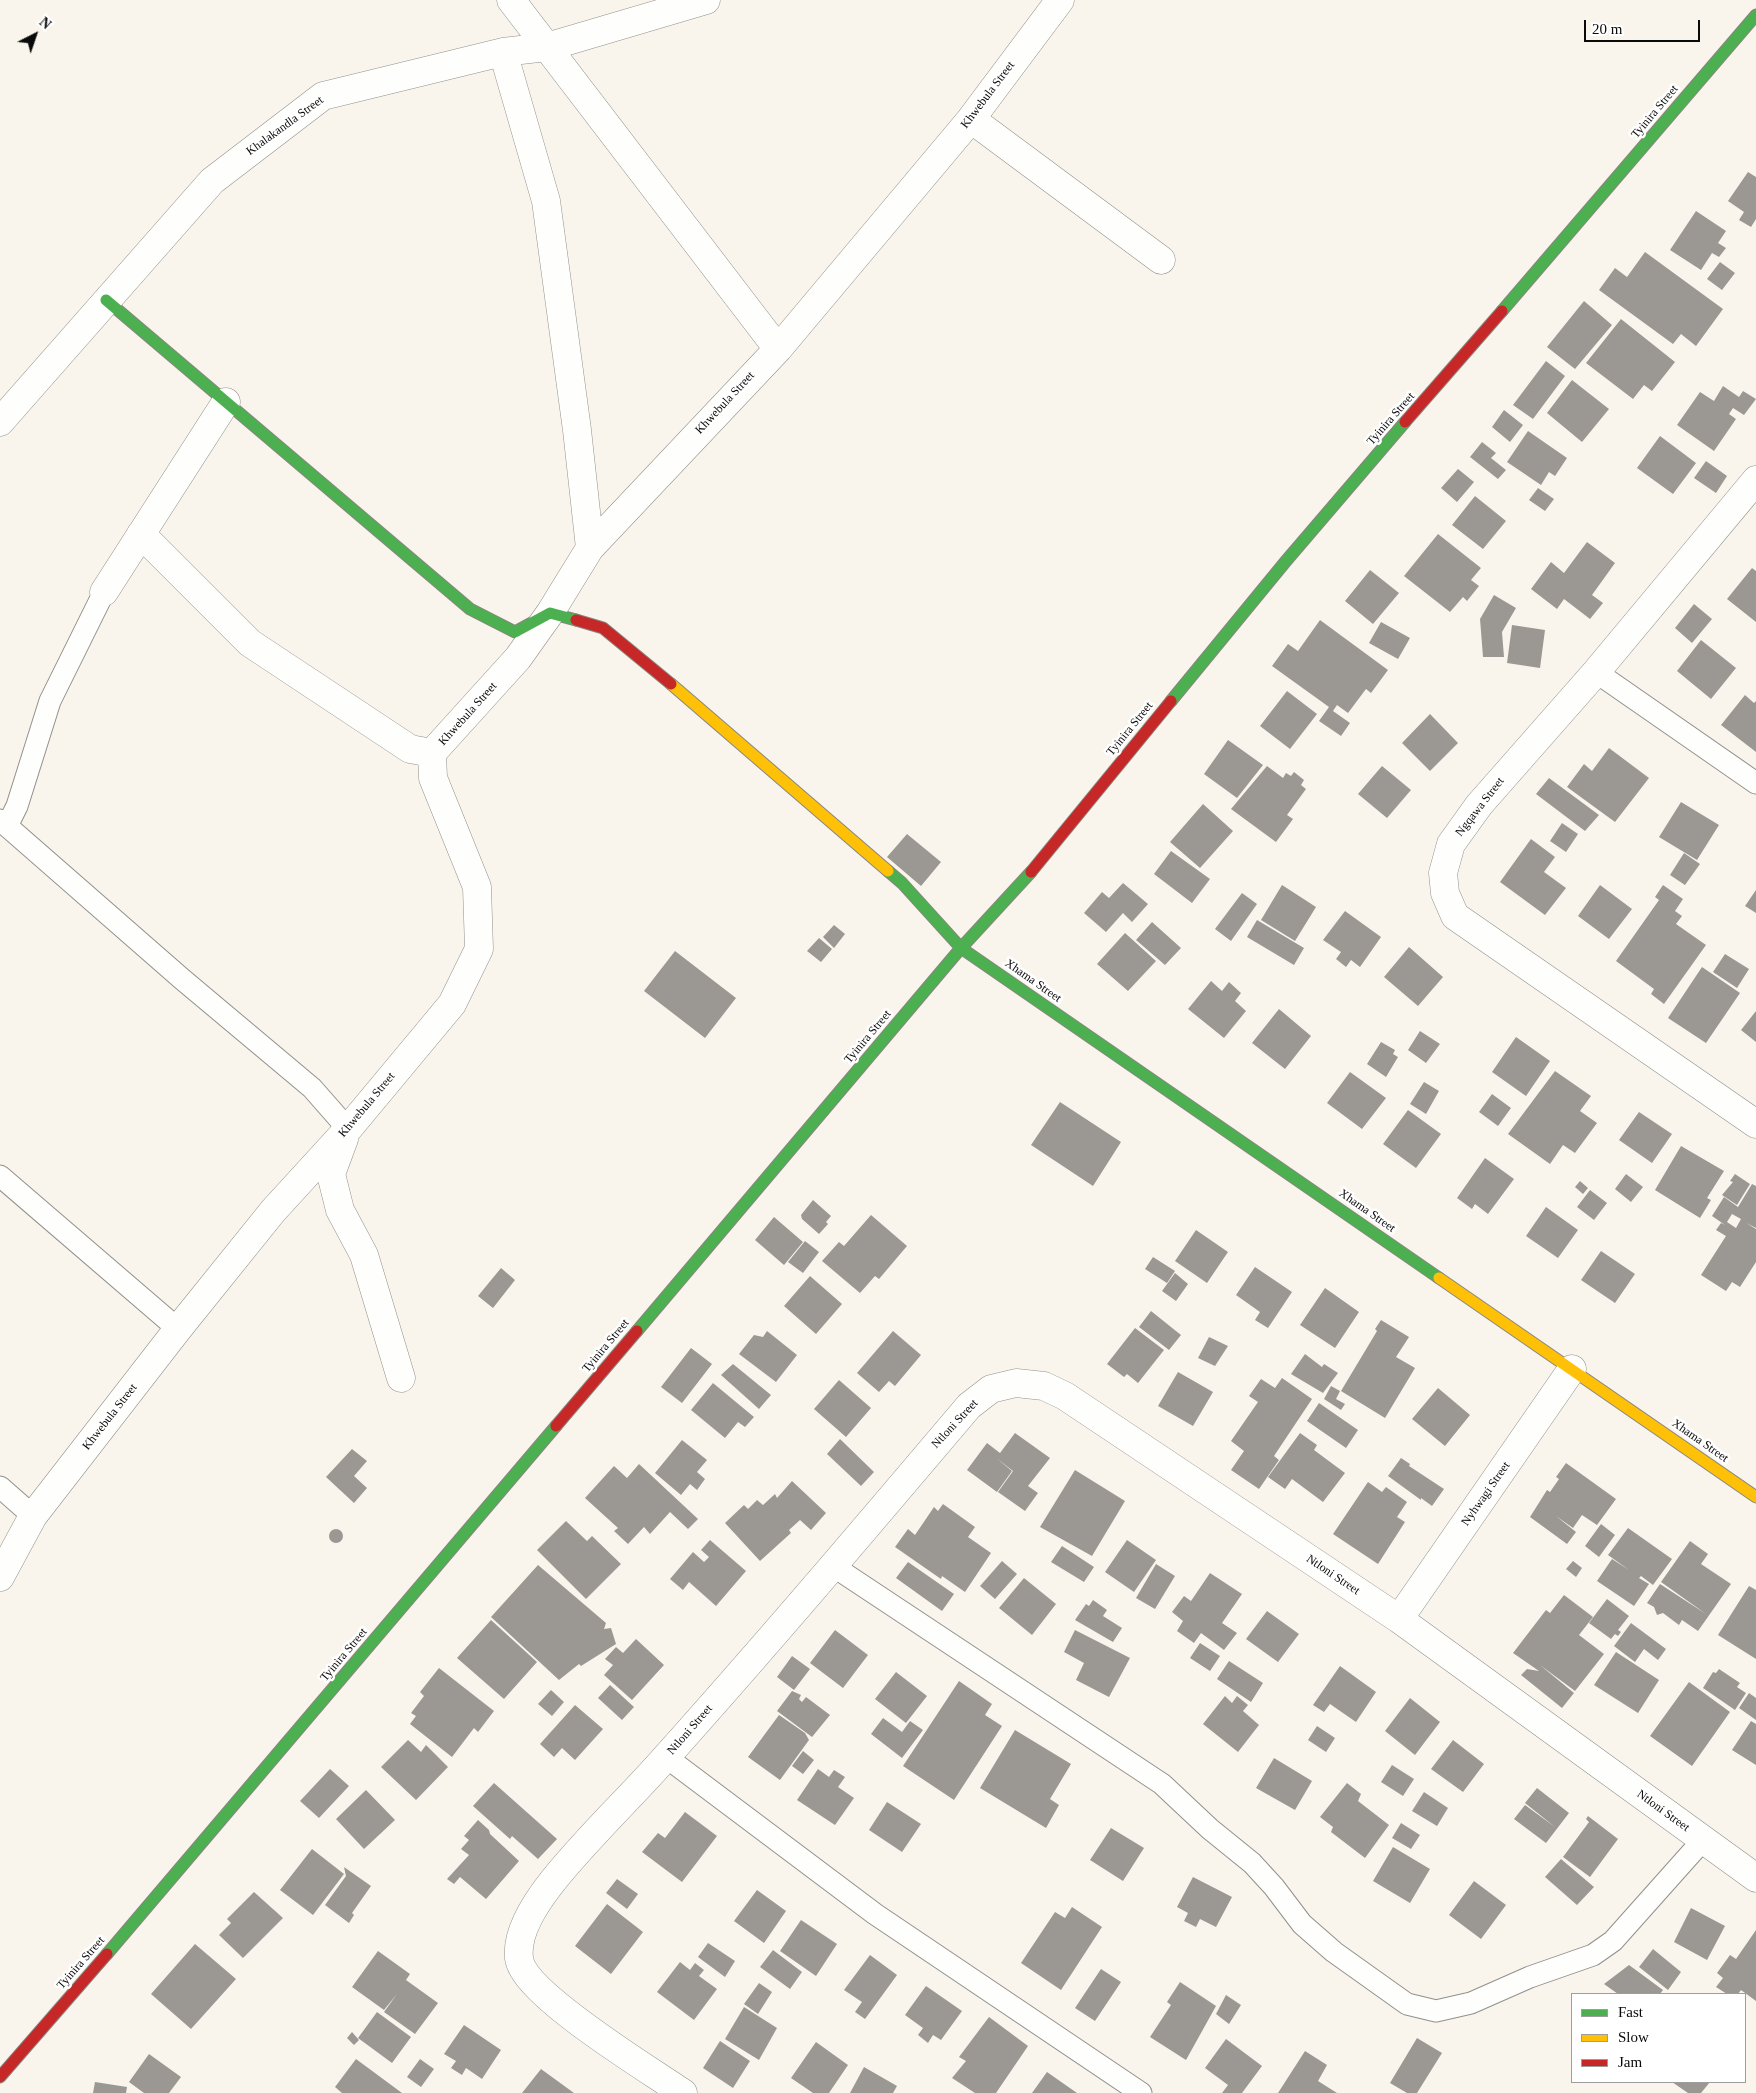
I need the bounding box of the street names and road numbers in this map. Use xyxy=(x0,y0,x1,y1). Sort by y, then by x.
street label: Khwebula Street xyxy=(958,59,1018,131)
street label: Tyinira Street xyxy=(1628,82,1682,142)
street label: Khalakandla Street xyxy=(244,93,326,159)
street label: Khwebula Street xyxy=(692,369,758,437)
street label: Tyinira Street xyxy=(1364,390,1418,448)
street label: Khwebula Street xyxy=(436,679,500,749)
street label: Tyinira Street xyxy=(1104,699,1156,759)
street label: Ngqawa Street xyxy=(1452,775,1508,839)
street label: Xhama Street xyxy=(1002,956,1064,1006)
street label: Tyinira Street xyxy=(841,1007,895,1067)
street label: Khwebula Street xyxy=(336,1070,398,1140)
street label: Xhama Street xyxy=(1336,1186,1398,1236)
street label: Tyinira Street xyxy=(579,1316,633,1376)
street label: Khwebula Street xyxy=(80,1381,140,1453)
street label: Ntloni Street xyxy=(929,1397,981,1451)
street label: Xhama Street xyxy=(1669,1416,1731,1466)
street label: Nyhwagi Street xyxy=(1459,1459,1513,1529)
street label: Ntloni Street xyxy=(1303,1552,1363,1598)
street label: Tyinira Street xyxy=(317,1625,371,1685)
street label: Ntloni Street xyxy=(664,1702,716,1758)
street label: Ntloni Street xyxy=(1634,1787,1692,1835)
street label: Tyinira Street xyxy=(54,1934,108,1992)

